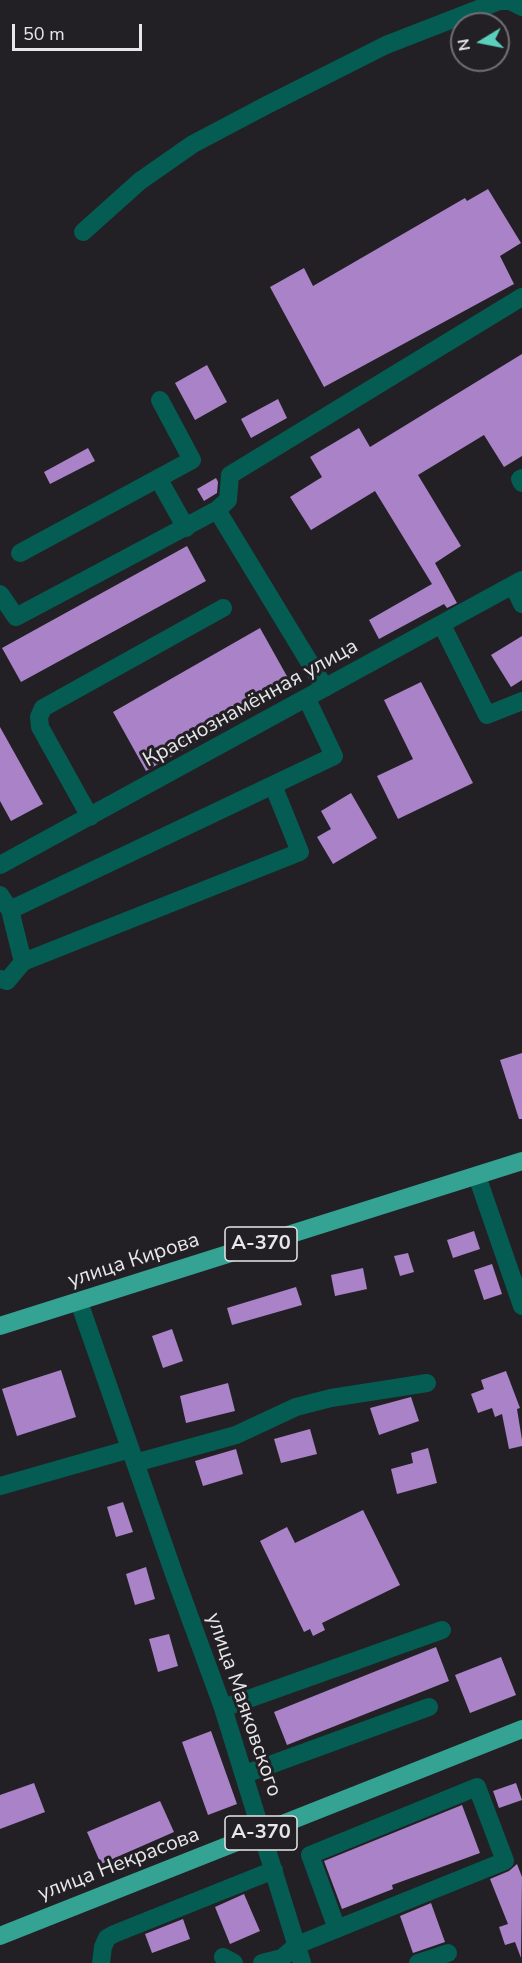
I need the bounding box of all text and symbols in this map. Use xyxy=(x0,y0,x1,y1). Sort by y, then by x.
scale bar xyxy=(15,12,146,50)
north arrow xyxy=(450,12,510,72)
text: 50 m xyxy=(23,22,65,46)
text: N xyxy=(452,37,476,53)
street label: Краснознамённая улица xyxy=(139,634,363,774)
road number: А-370 xyxy=(225,1227,297,1261)
street label: улица Кирова xyxy=(65,1228,203,1294)
street label: улица Маяковского xyxy=(200,1610,286,1800)
road number: А-370 xyxy=(225,1816,297,1850)
street label: улица Некрасова xyxy=(35,1823,203,1907)

